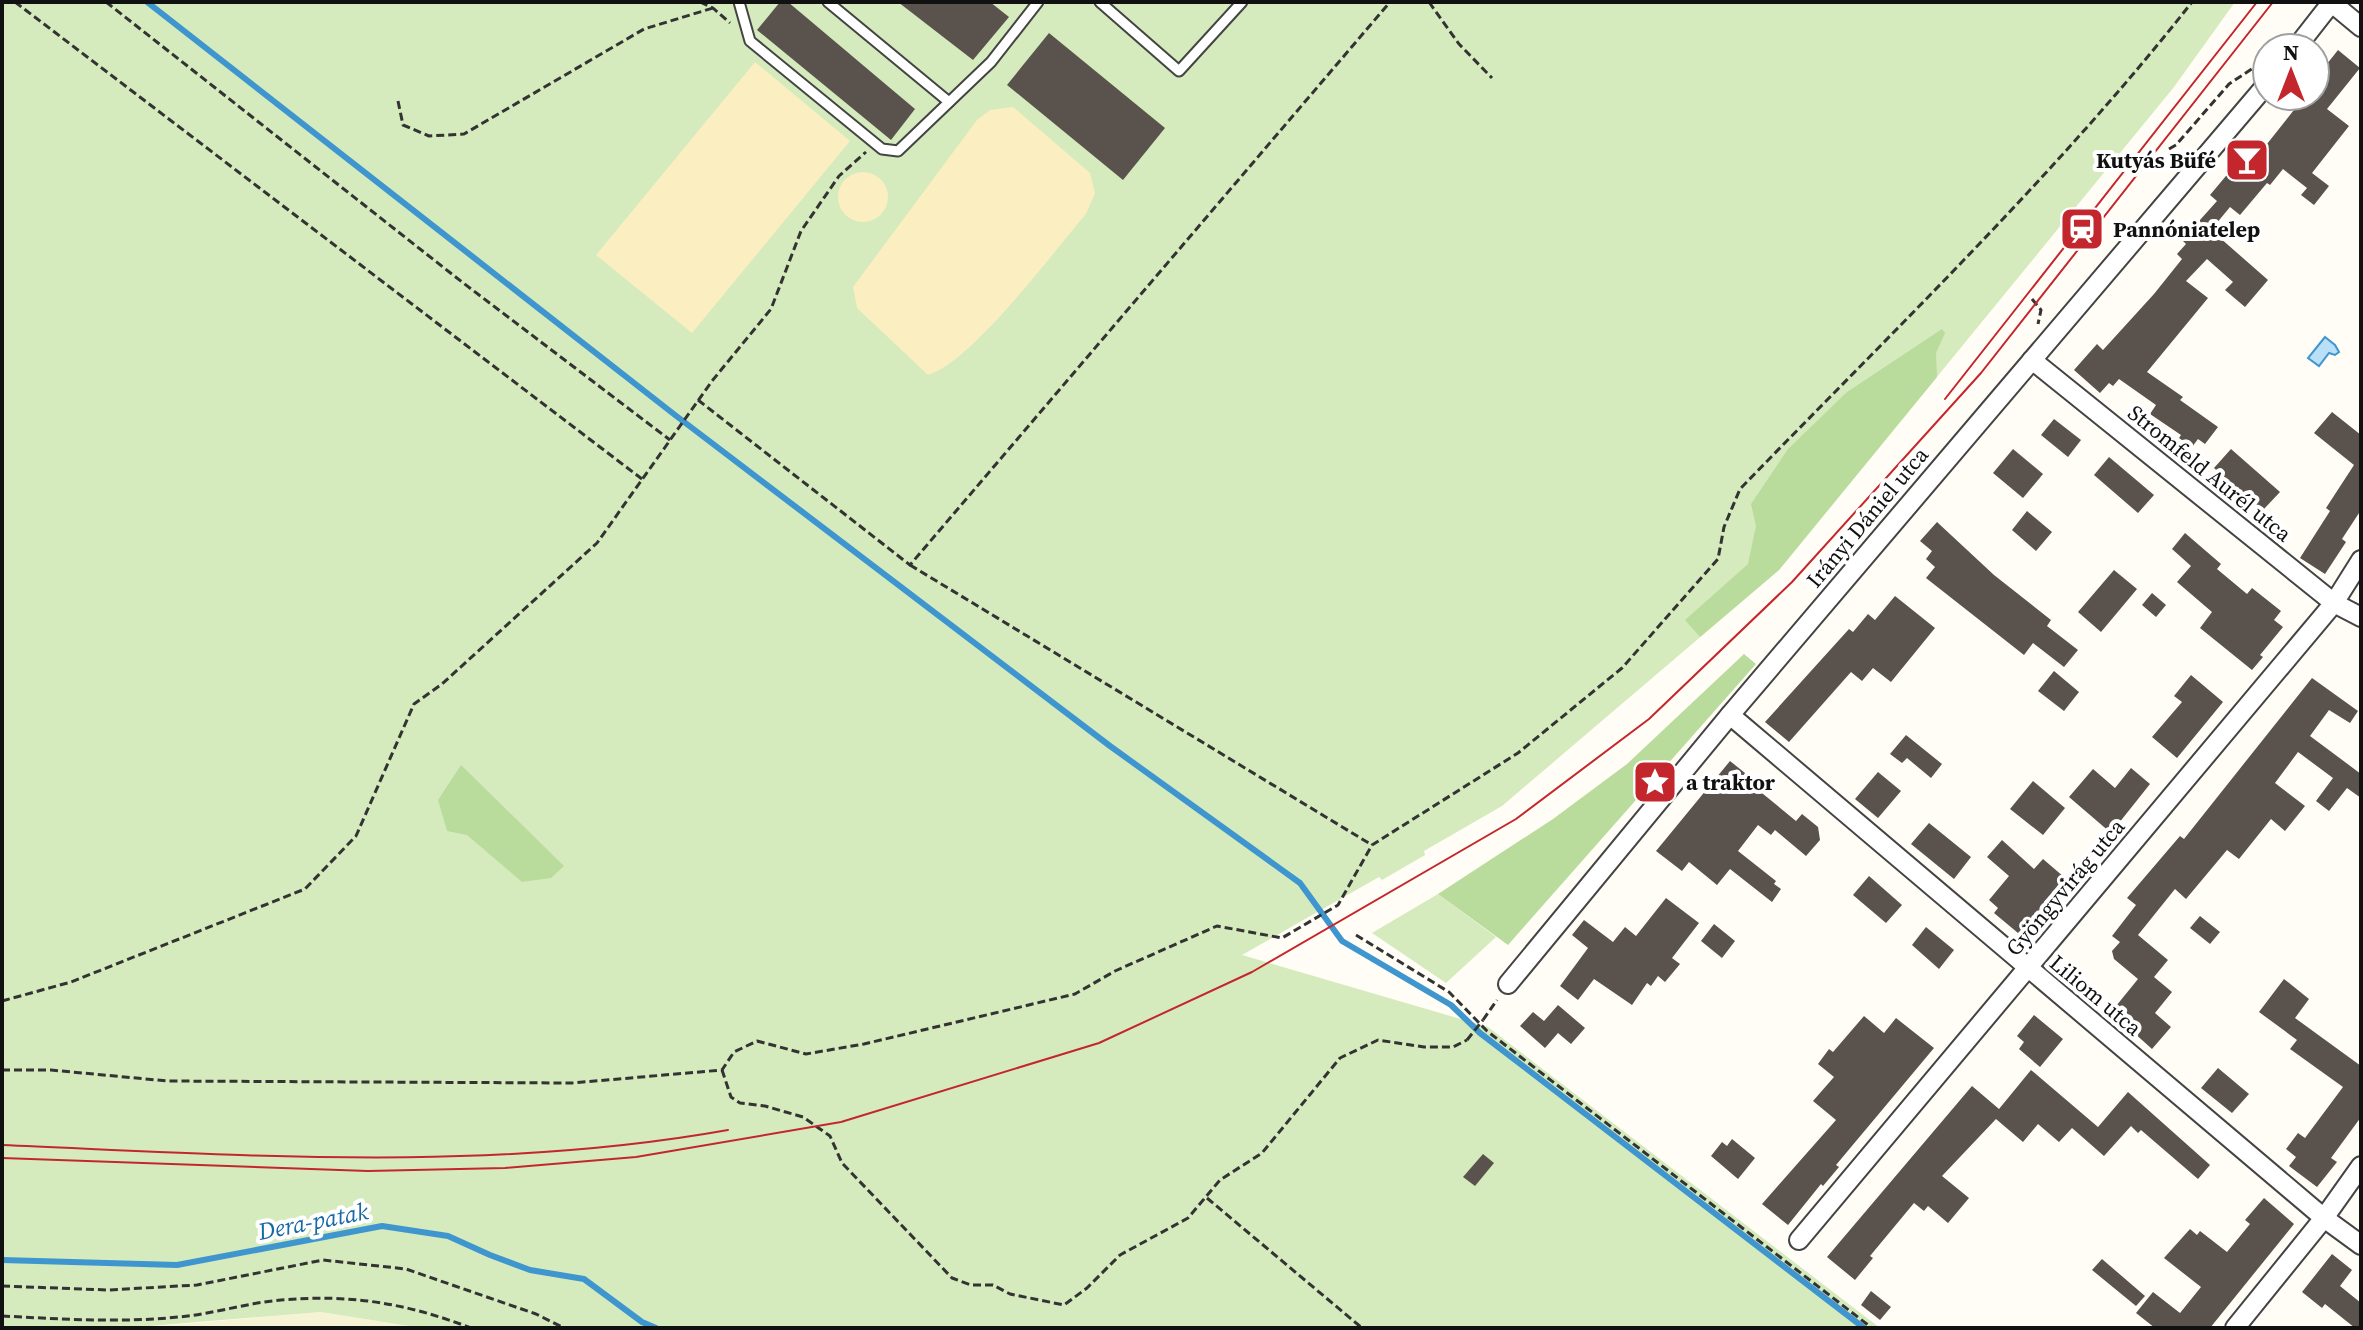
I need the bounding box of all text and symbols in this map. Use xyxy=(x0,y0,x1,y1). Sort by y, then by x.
north arrow xyxy=(2251,32,2331,112)
text: N xyxy=(2283,37,2299,67)
bar icon: Kutyás Büfé xyxy=(2223,136,2271,184)
place label: Kutyás Büfé xyxy=(2096,145,2216,175)
station icon: Pannóniatelep xyxy=(2058,205,2106,253)
place label: Pannóniatelep xyxy=(2113,214,2260,244)
street label: Stromfeld Aurél utca xyxy=(2122,398,2299,549)
street label: Irányi Dániel utca xyxy=(1799,440,1935,594)
place icon: a traktor xyxy=(1631,758,1679,806)
place label: a traktor xyxy=(1686,767,1776,797)
street label: Gyöngyvirág utca xyxy=(1999,811,2132,962)
street label: Liliom utca xyxy=(2044,948,2149,1043)
water label: Dera-patak xyxy=(254,1194,371,1248)

